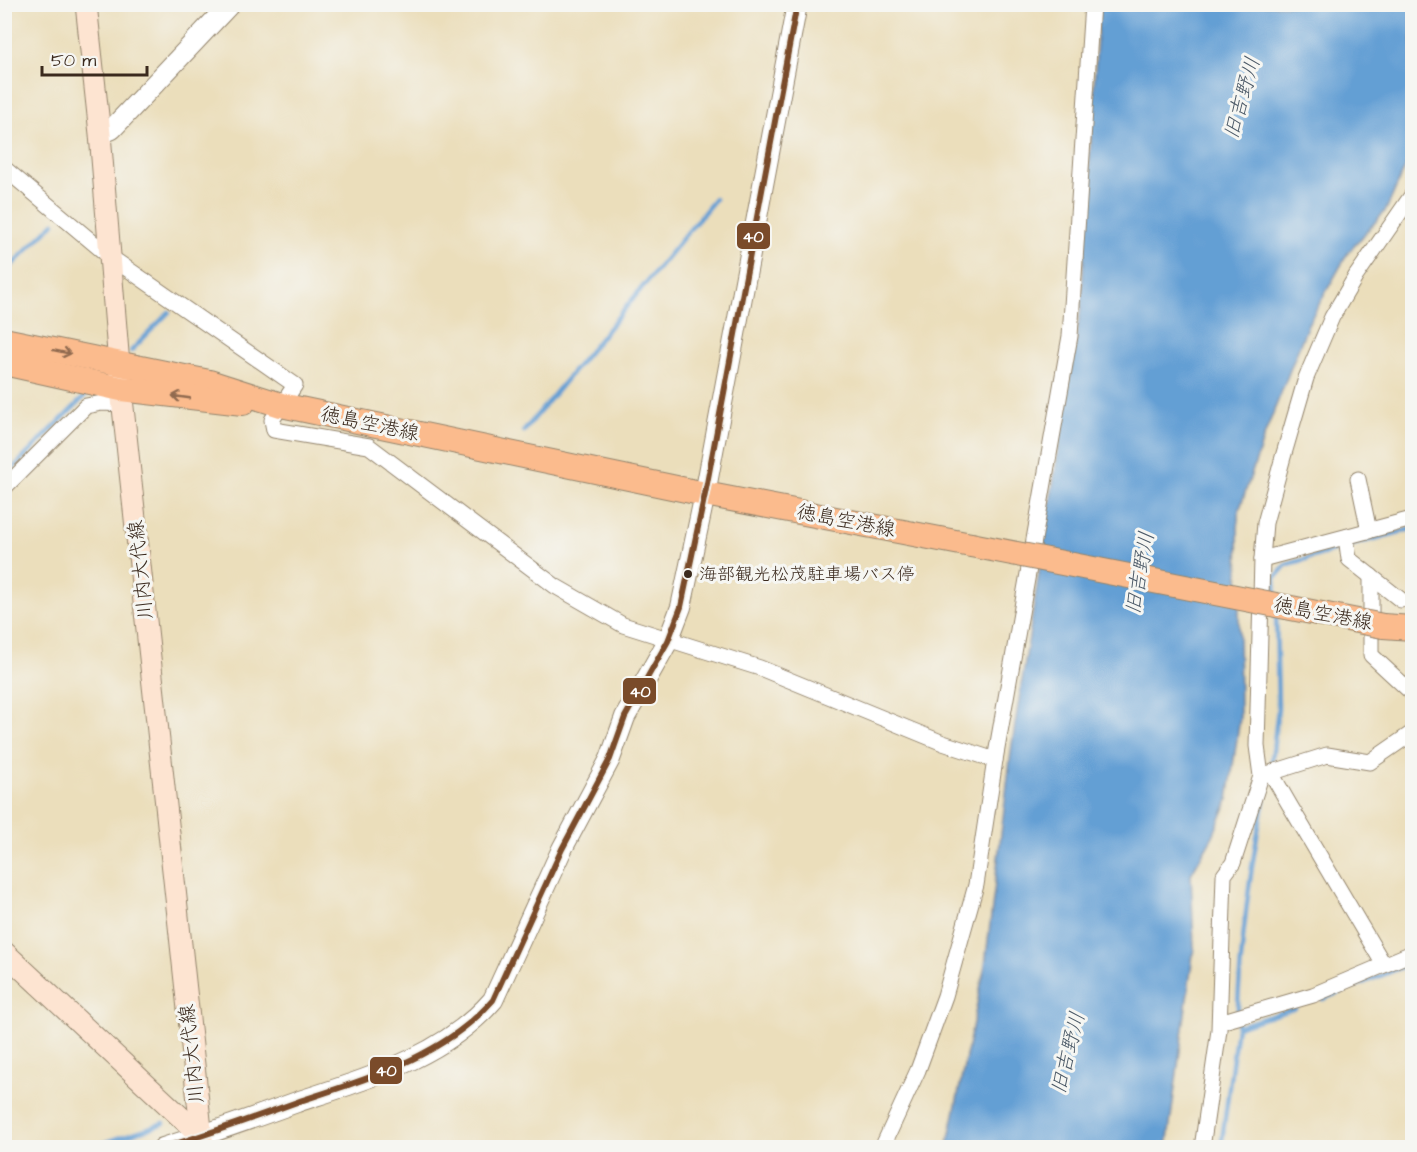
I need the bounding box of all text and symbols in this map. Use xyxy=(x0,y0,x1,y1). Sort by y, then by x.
scale bar xyxy=(42,39,147,77)
text: 50 m xyxy=(51,48,96,73)
water label: 旧吉野川 xyxy=(1216,54,1268,142)
line badge: 40 xyxy=(736,222,771,250)
text: 40 xyxy=(743,226,763,248)
one-way arrow xyxy=(51,347,71,358)
one-way arrow xyxy=(171,392,191,403)
street label: 徳島空港線 xyxy=(318,400,422,448)
street label: 徳島空港線 xyxy=(794,498,898,544)
street label: 川内大代線 xyxy=(122,519,160,621)
water label: 旧吉野川 xyxy=(1118,529,1162,617)
place label: 海部観光松茂駐車場バス停 xyxy=(699,562,915,587)
marker: 海部観光松茂駐車場バス停 xyxy=(682,568,694,580)
street label: 徳島空港線 xyxy=(1271,591,1375,637)
line badge: 40 xyxy=(622,677,657,705)
text: 40 xyxy=(630,681,650,703)
street label: 川内大代線 xyxy=(173,1003,211,1105)
water label: 旧吉野川 xyxy=(1044,1009,1092,1097)
line badge: 40 xyxy=(369,1056,403,1085)
text: 40 xyxy=(376,1060,396,1082)

